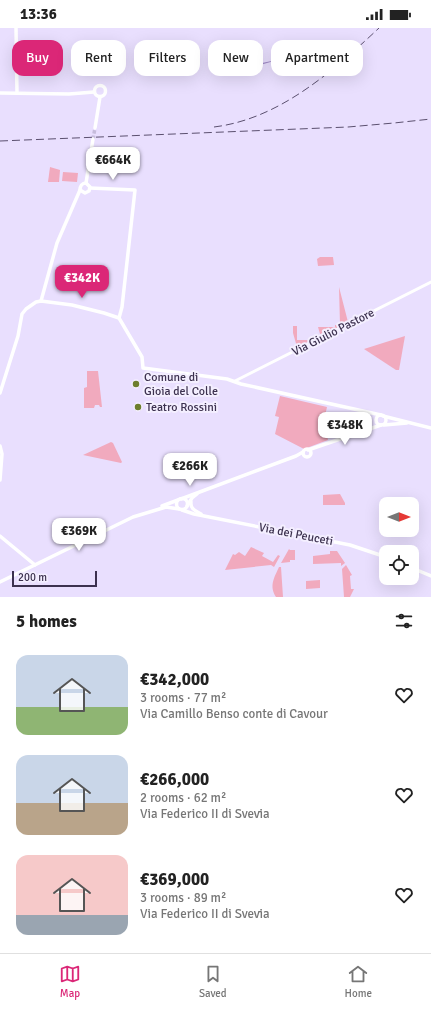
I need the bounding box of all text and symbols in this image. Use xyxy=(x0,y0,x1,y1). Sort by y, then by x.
text: 13:36 xyxy=(20,5,57,23)
chip: Buy xyxy=(12,40,63,76)
chip: Rent xyxy=(71,40,126,76)
chip: Filters xyxy=(134,40,200,76)
chip: New xyxy=(208,40,263,76)
chip: Apartment xyxy=(271,40,363,76)
pin: €664K xyxy=(85,147,141,181)
text: €664K xyxy=(95,152,131,168)
pin: €342K xyxy=(54,265,110,299)
text: €342K xyxy=(64,270,100,286)
street label: Via Giulio Pastore xyxy=(290,305,377,360)
place label: Comune di Gioia del Colle xyxy=(144,370,218,399)
marker: Comune di Gioia del Colle xyxy=(131,379,141,389)
place label: Teatro Rossini xyxy=(146,400,217,415)
marker: Teatro Rossini xyxy=(133,402,143,412)
pin: €348K xyxy=(317,412,373,446)
text: €348K xyxy=(327,417,363,433)
pin: €266K xyxy=(162,453,218,487)
text: €266K xyxy=(172,458,208,474)
north arrow xyxy=(379,497,419,537)
map controls xyxy=(379,497,419,585)
pin: €369K xyxy=(51,518,107,552)
street label: Via dei Peuceti xyxy=(258,520,334,549)
text: €369K xyxy=(61,523,97,539)
button: locate xyxy=(379,545,419,585)
scale bar xyxy=(12,569,97,588)
text: 200 m xyxy=(18,571,47,584)
icon: filters xyxy=(393,610,415,632)
text: 5 homes xyxy=(16,611,77,632)
text: €342,000 xyxy=(140,669,209,690)
icon: home xyxy=(48,671,96,719)
icon: heart xyxy=(393,684,415,706)
text: 3 rooms · 77 m² xyxy=(140,690,226,706)
text: Via Camillo Benso conte di Cavour xyxy=(140,706,328,722)
text: €266,000 xyxy=(140,769,209,790)
icon: home xyxy=(48,771,96,819)
icon: heart xyxy=(393,784,415,806)
text: 2 rooms · 62 m² xyxy=(140,790,226,806)
text: Via Federico II di Svevia xyxy=(140,806,270,822)
text: €369,000 xyxy=(140,869,209,890)
icon: home xyxy=(48,871,96,919)
icon: heart xyxy=(393,884,415,906)
text: 3 rooms · 89 m² xyxy=(140,890,226,906)
text: Via Federico II di Svevia xyxy=(140,906,270,922)
tab: Map xyxy=(59,963,81,1000)
tab: Saved xyxy=(199,963,227,1000)
tab: Home xyxy=(345,963,372,1000)

